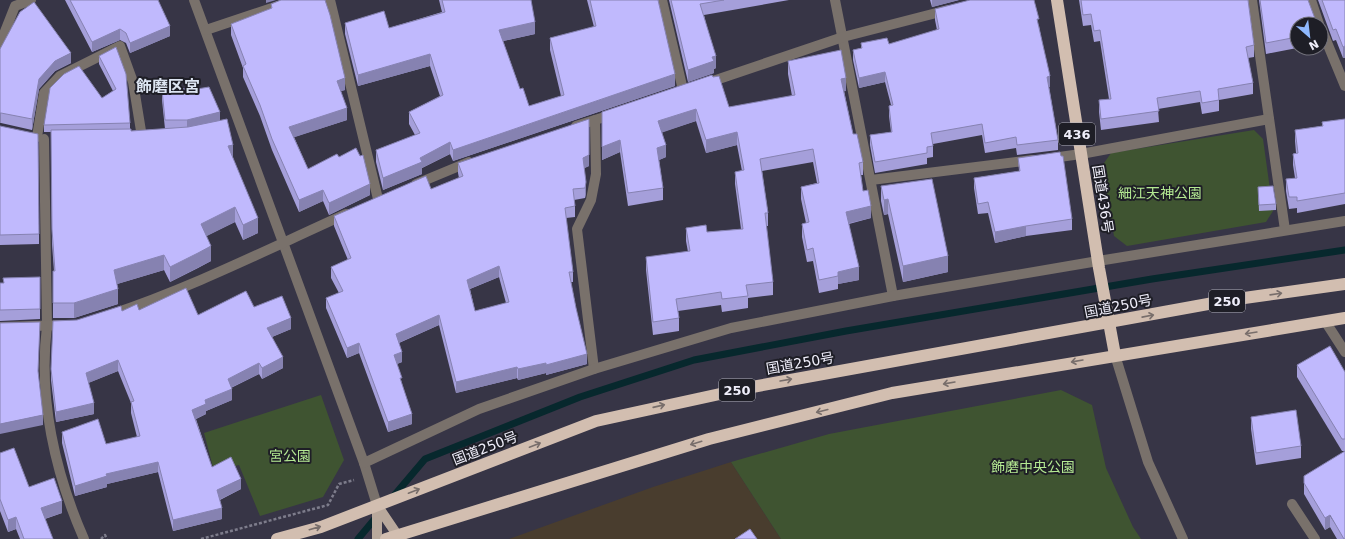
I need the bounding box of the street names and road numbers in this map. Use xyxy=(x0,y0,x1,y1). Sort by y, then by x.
road number: 436 xyxy=(1059,123,1095,145)
street label: 国道436号 xyxy=(1090,164,1116,234)
road number: 250 xyxy=(1209,290,1245,312)
street label: 国道250号 xyxy=(1083,292,1153,320)
street label: 国道250号 xyxy=(765,349,835,377)
road number: 250 xyxy=(719,379,755,401)
street label: 国道250号 xyxy=(450,428,520,468)

